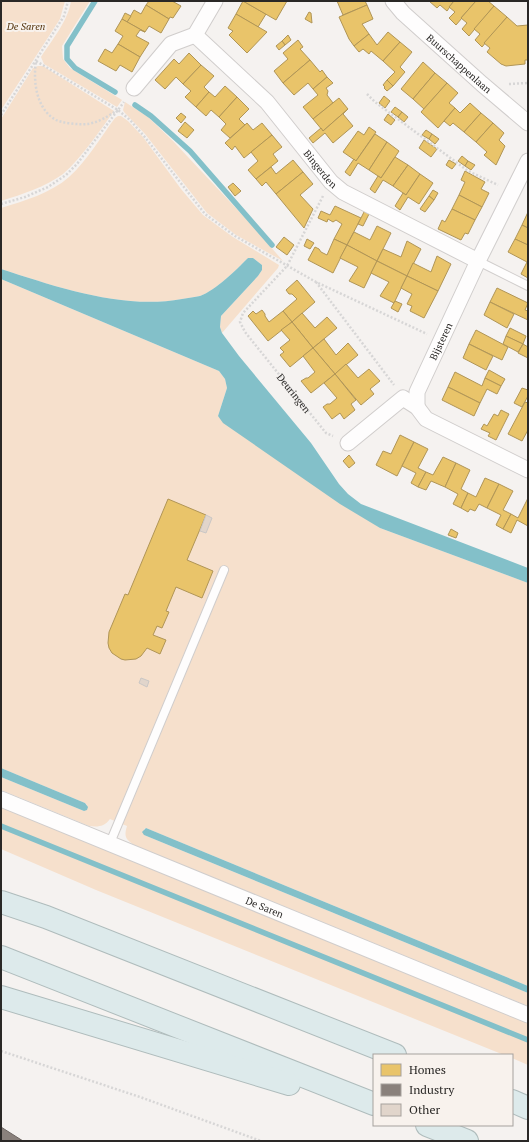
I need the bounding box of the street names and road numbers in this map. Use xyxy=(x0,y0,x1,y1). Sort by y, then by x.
street label: Buurschappenlaan xyxy=(424,31,494,96)
street label: Bingerden xyxy=(301,147,340,191)
street label: Bijsteren xyxy=(426,320,455,362)
street label: Deuringen xyxy=(274,371,314,415)
street label: De Saren xyxy=(244,894,286,921)

